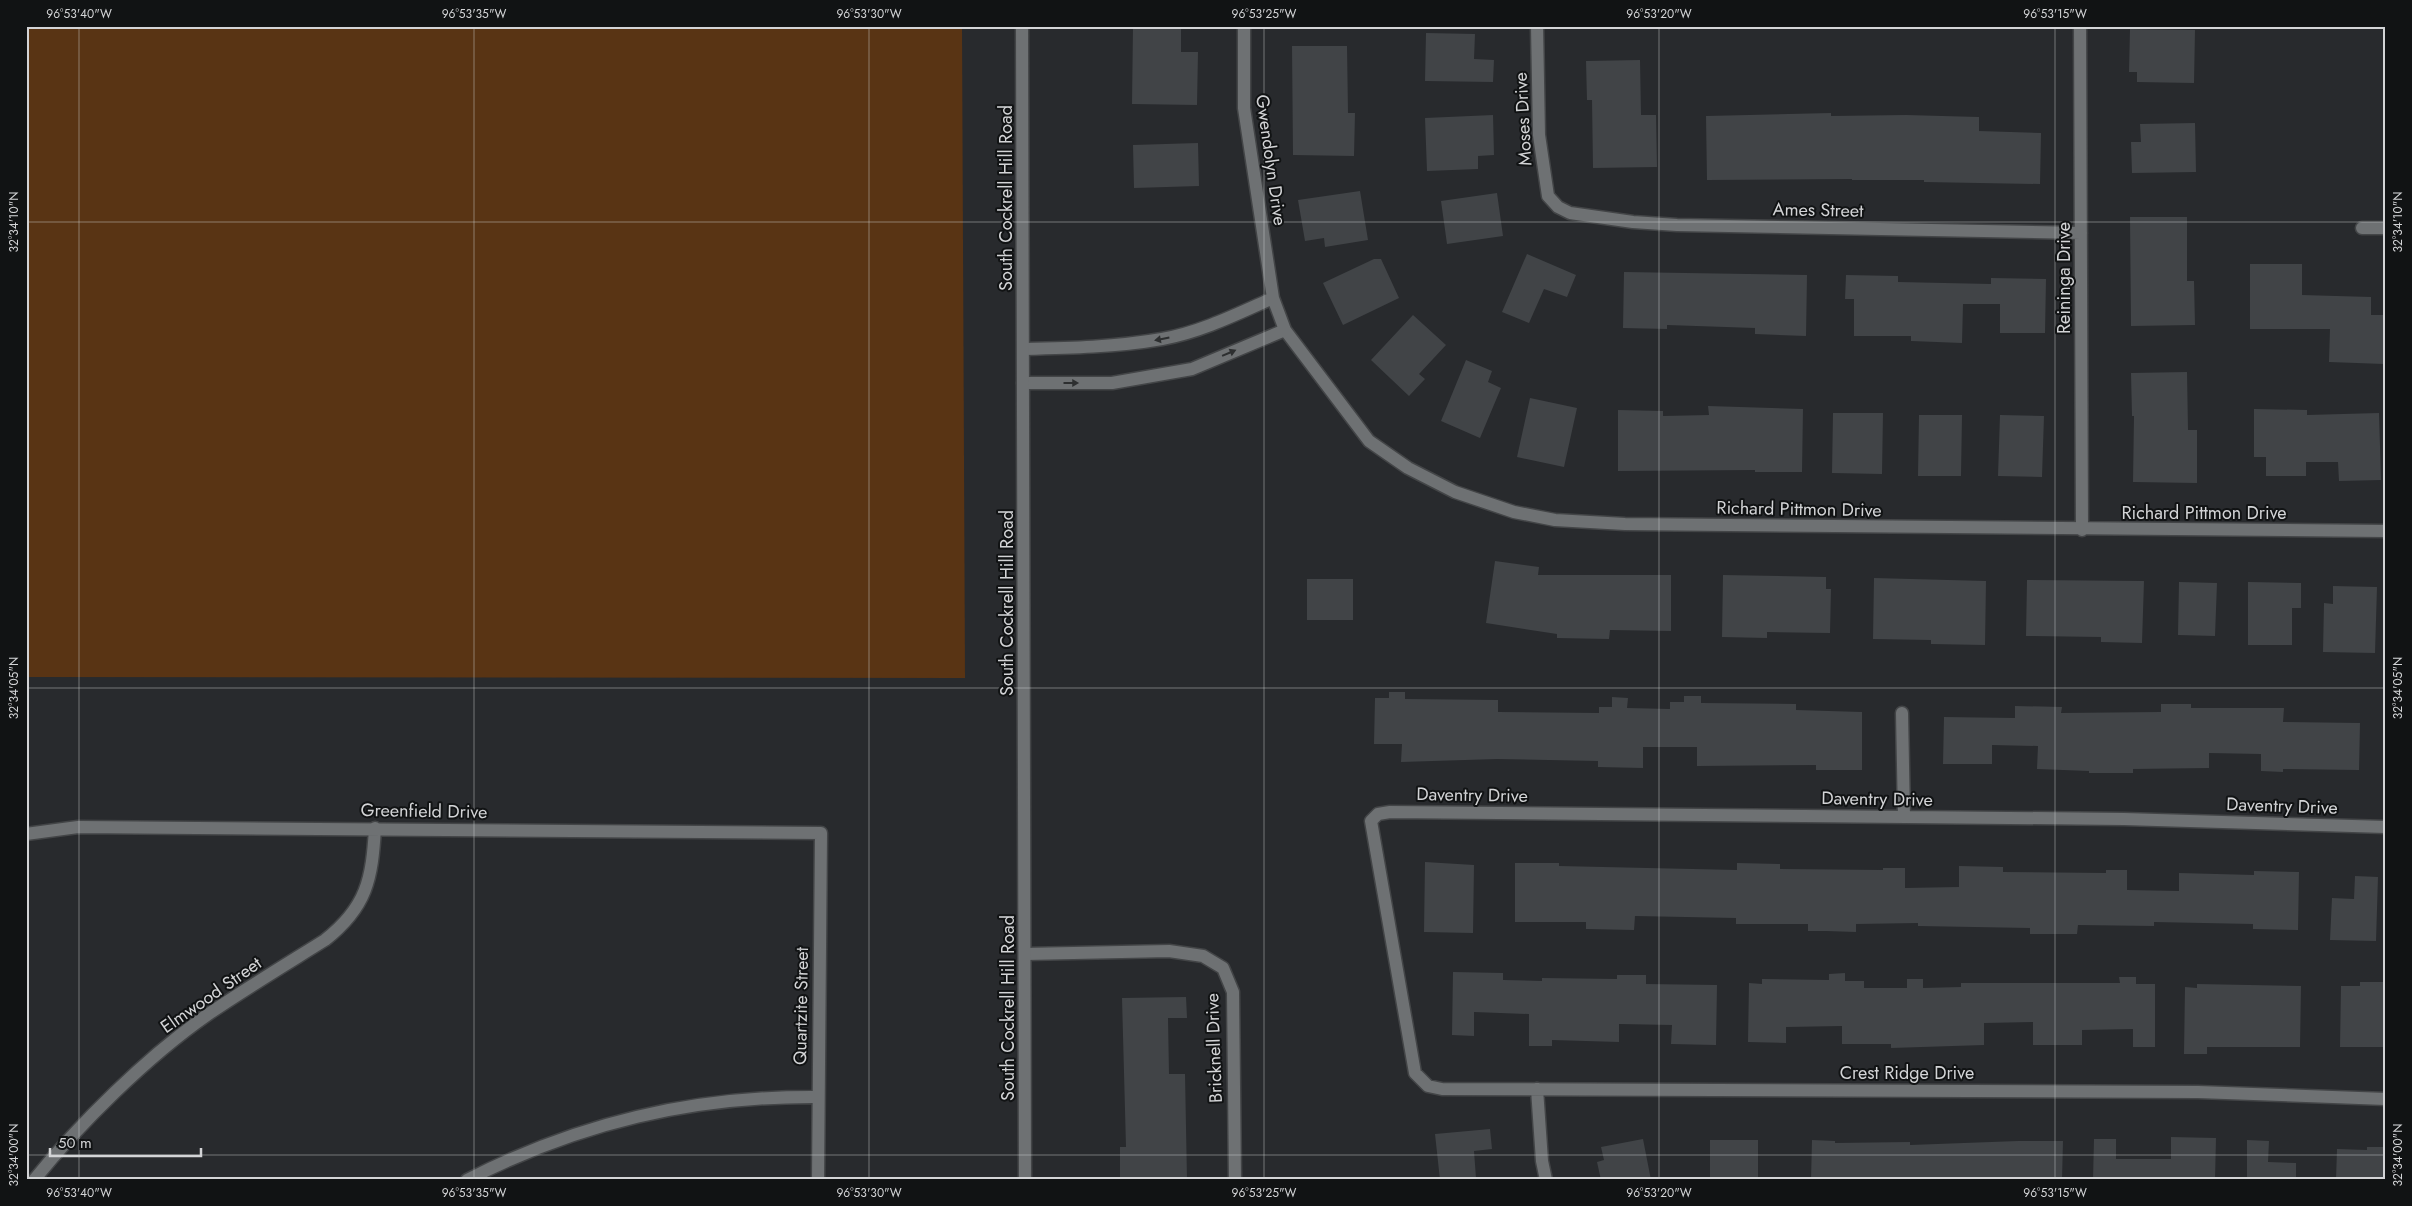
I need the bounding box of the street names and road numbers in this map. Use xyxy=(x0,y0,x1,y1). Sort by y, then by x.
street label: Moses Drive xyxy=(1508,72,1538,166)
street label: Gwendolyn Drive xyxy=(1249,93,1293,227)
street label: South Cockrell Hill Road xyxy=(993,105,1019,291)
street label: Ames Street xyxy=(1772,196,1864,224)
street label: Reininga Drive xyxy=(2051,222,2077,334)
street label: Richard Pittmon Drive xyxy=(1716,495,1882,523)
street label: Richard Pittmon Drive xyxy=(2121,500,2287,526)
street label: South Cockrell Hill Road xyxy=(994,510,1020,696)
street label: Daventry Drive xyxy=(1416,781,1528,809)
street label: Daventry Drive xyxy=(1821,785,1933,813)
street label: Daventry Drive xyxy=(2226,791,2338,821)
street label: Greenfield Drive xyxy=(360,797,488,825)
street label: South Cockrell Hill Road xyxy=(995,915,1021,1101)
street label: Quartzite Street xyxy=(787,946,815,1065)
street label: Elmwood Street xyxy=(155,950,267,1040)
street label: Bricknell Drive xyxy=(1199,993,1229,1103)
street label: Crest Ridge Drive xyxy=(1840,1060,1974,1086)

